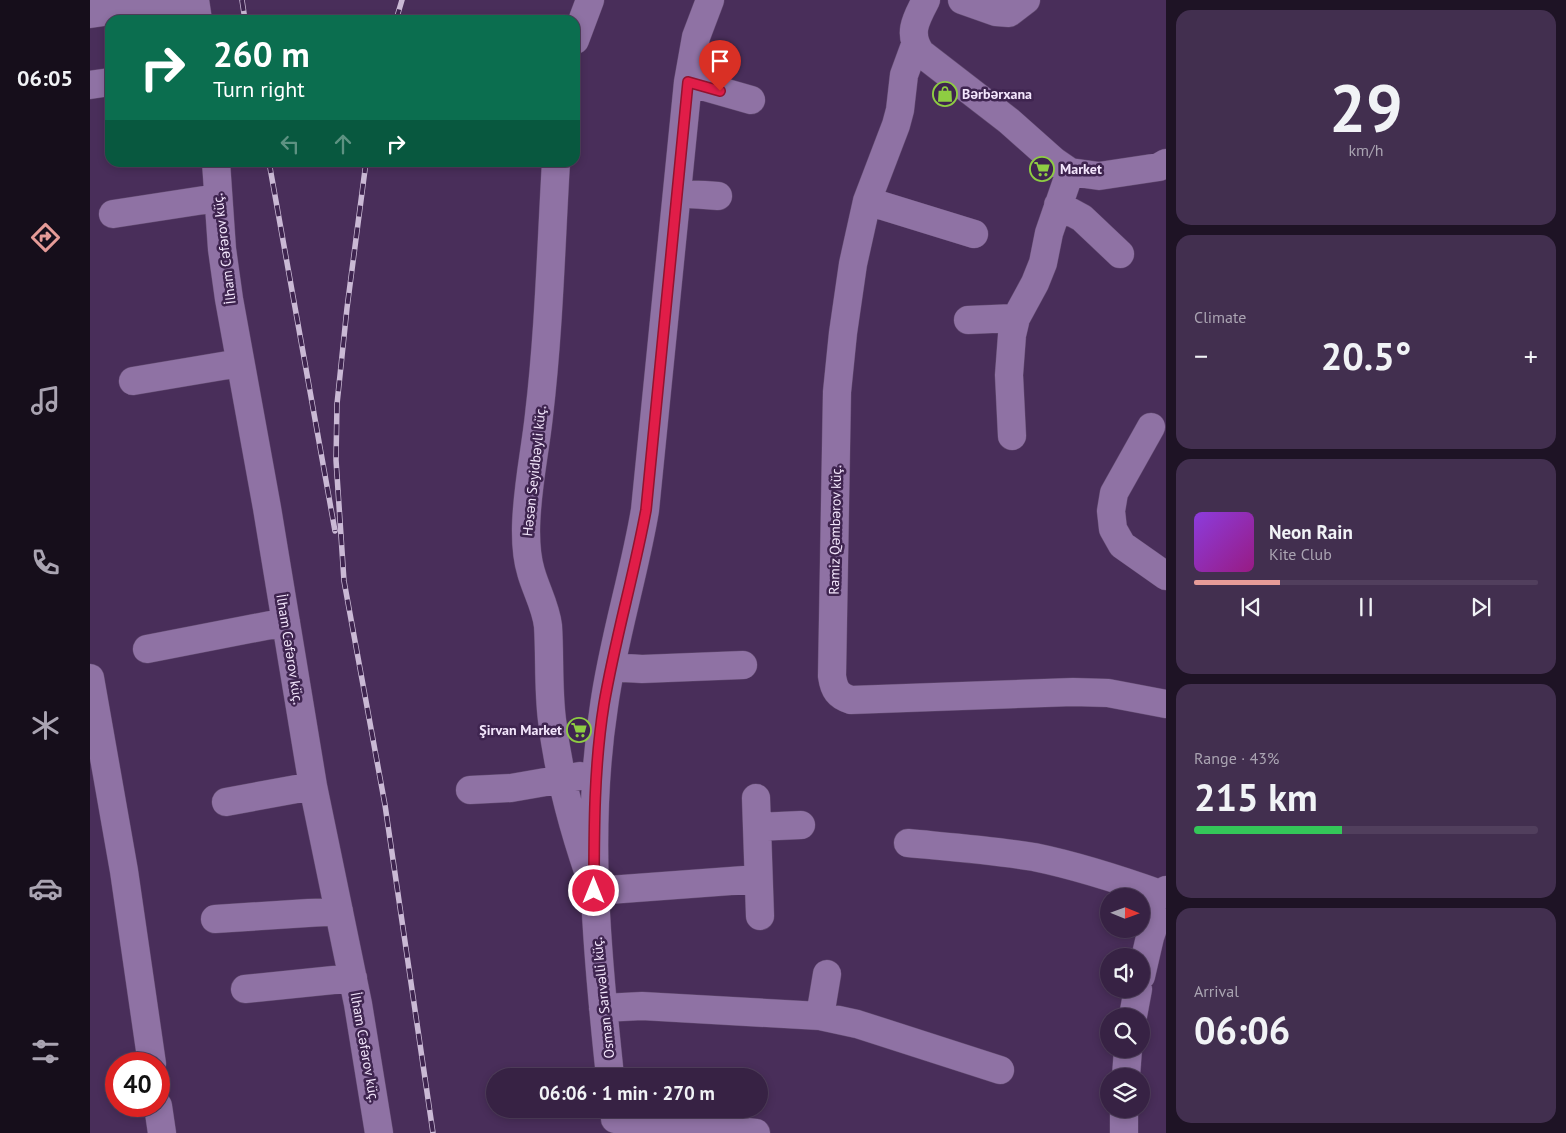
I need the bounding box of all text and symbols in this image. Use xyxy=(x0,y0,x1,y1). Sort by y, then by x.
text: 260 m xyxy=(213,31,310,77)
icon: right xyxy=(130,35,195,100)
pin xyxy=(699,40,741,91)
icon: arrive xyxy=(706,47,734,75)
text: 06:05 xyxy=(17,64,73,92)
text: 29 xyxy=(1329,65,1403,149)
text: Turn right xyxy=(213,75,305,103)
shop icon: Bərbərxana xyxy=(932,81,958,107)
place label: Bərbərxana xyxy=(962,85,1032,103)
icon: left xyxy=(276,130,304,158)
icon: ahead xyxy=(329,130,357,158)
icon: right xyxy=(382,130,410,158)
text: km/h xyxy=(1348,140,1384,160)
supermarket icon: Market xyxy=(1029,156,1055,182)
place label: Market xyxy=(1060,160,1102,178)
street label: İlham Cəfərov küç. xyxy=(208,193,240,305)
icon: directions xyxy=(28,220,63,255)
text: Climate xyxy=(1194,307,1246,327)
text: 20.5° xyxy=(1321,331,1411,380)
text: − xyxy=(1194,337,1208,374)
text: + xyxy=(1524,337,1538,374)
icon: music xyxy=(28,383,63,418)
street label: Həsən Seyidbəyli küç. xyxy=(518,405,550,537)
street label: Ramiz Qəmbərov küç. xyxy=(825,465,845,595)
text: Neon Rain xyxy=(1269,520,1353,544)
text: Kite Club xyxy=(1269,544,1332,564)
icon: phone xyxy=(28,545,63,580)
street label: İlham Cəfərov küç. xyxy=(272,593,308,705)
icon: previous xyxy=(1237,593,1265,621)
icon: pause xyxy=(1352,593,1380,621)
icon: next xyxy=(1467,593,1495,621)
icon: climate xyxy=(28,708,63,743)
supermarket icon: Şirvan Market xyxy=(566,717,592,743)
place label: Şirvan Market xyxy=(479,721,562,739)
text: Range · 43% xyxy=(1194,748,1279,768)
text: 215 km xyxy=(1194,772,1318,821)
position arrow xyxy=(567,864,619,916)
icon: car xyxy=(28,871,63,906)
north arrow xyxy=(1100,888,1150,938)
map controls xyxy=(1100,888,1150,1118)
street label: Osman Sarıvəlli küç. xyxy=(588,936,618,1060)
button: sound xyxy=(1100,948,1150,998)
text: Arrival xyxy=(1194,981,1239,1001)
street label: İlham Cəfərov küç. xyxy=(346,991,384,1103)
text: 06:06 xyxy=(1194,1005,1290,1054)
button: search xyxy=(1100,1008,1150,1058)
icon: filters xyxy=(28,1034,63,1069)
speed limit sign: 40 xyxy=(105,1052,170,1117)
button: layers xyxy=(1100,1068,1150,1118)
text: 06:06 · 1 min · 270 m xyxy=(539,1081,715,1105)

